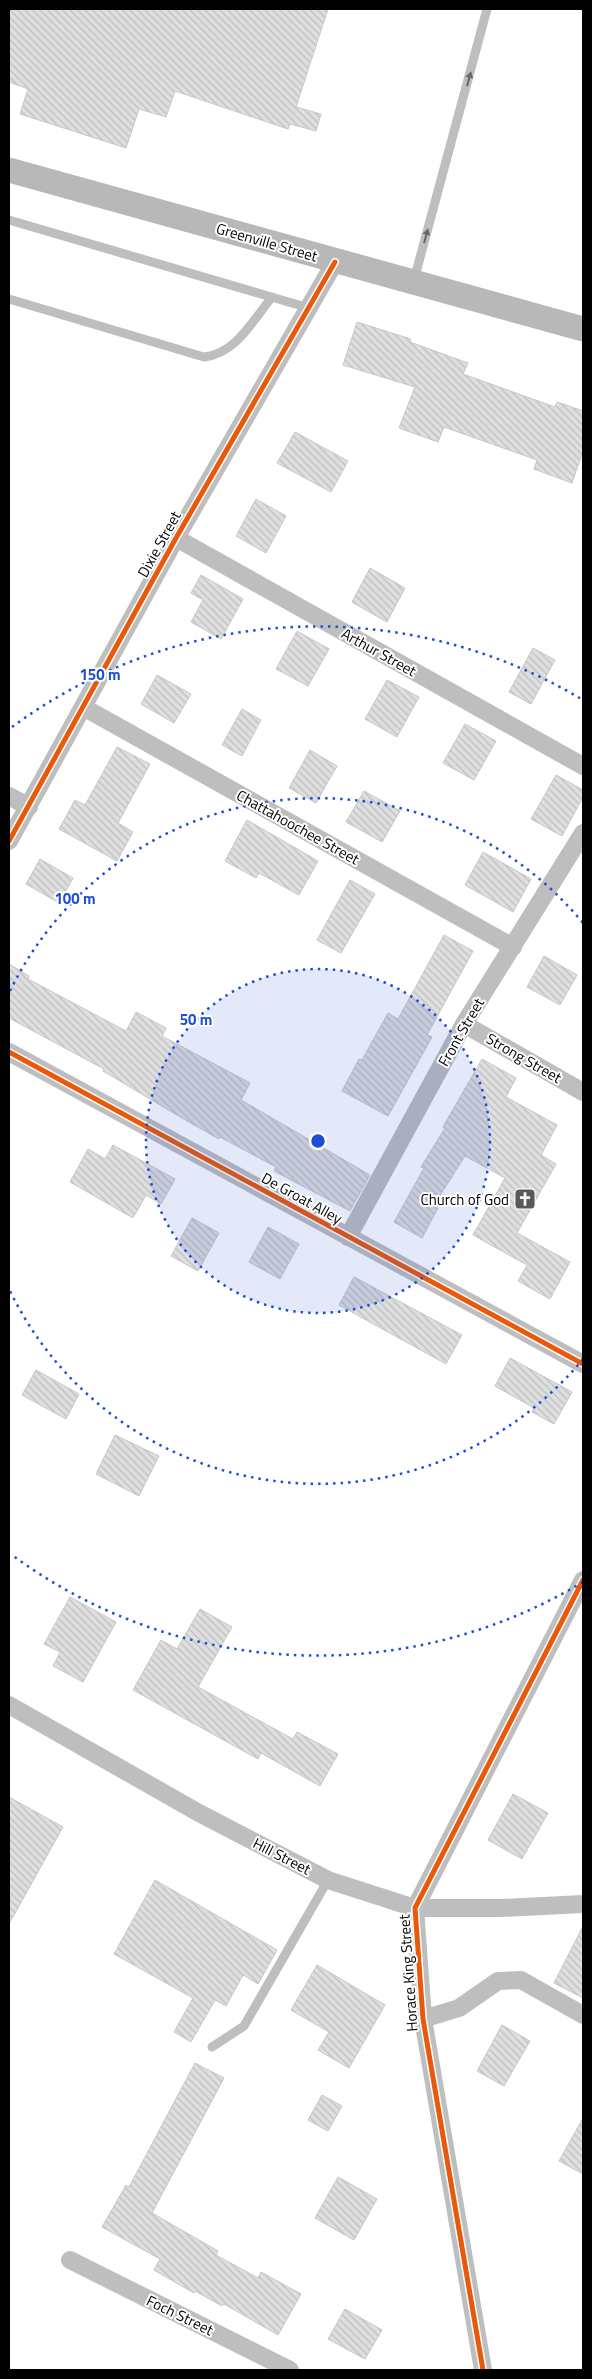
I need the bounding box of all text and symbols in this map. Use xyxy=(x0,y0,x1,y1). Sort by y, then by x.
one-way arrow xyxy=(465,71,473,86)
street label: Greenville Street xyxy=(214,217,321,268)
one-way arrow xyxy=(422,228,430,243)
street label: Dixie Street xyxy=(131,506,187,581)
street label: Arthur Street xyxy=(337,622,421,682)
text: 150 m xyxy=(79,663,121,686)
street label: Chattahoochee Street xyxy=(232,784,364,871)
text: 100 m xyxy=(54,887,96,910)
street label: Front Street xyxy=(432,993,490,1071)
text: 50 m xyxy=(180,1008,212,1031)
street label: Strong Street xyxy=(482,1027,567,1089)
centre of rings xyxy=(309,1132,327,1150)
street label: De Groat Alley xyxy=(257,1166,347,1230)
church icon: Church of God xyxy=(513,1187,537,1211)
place label: Church of God xyxy=(421,1188,509,1211)
street label: Hill Street xyxy=(249,1832,316,1881)
street label: Horace King Street xyxy=(392,1913,424,2032)
street label: Foch Street xyxy=(143,2289,218,2341)

